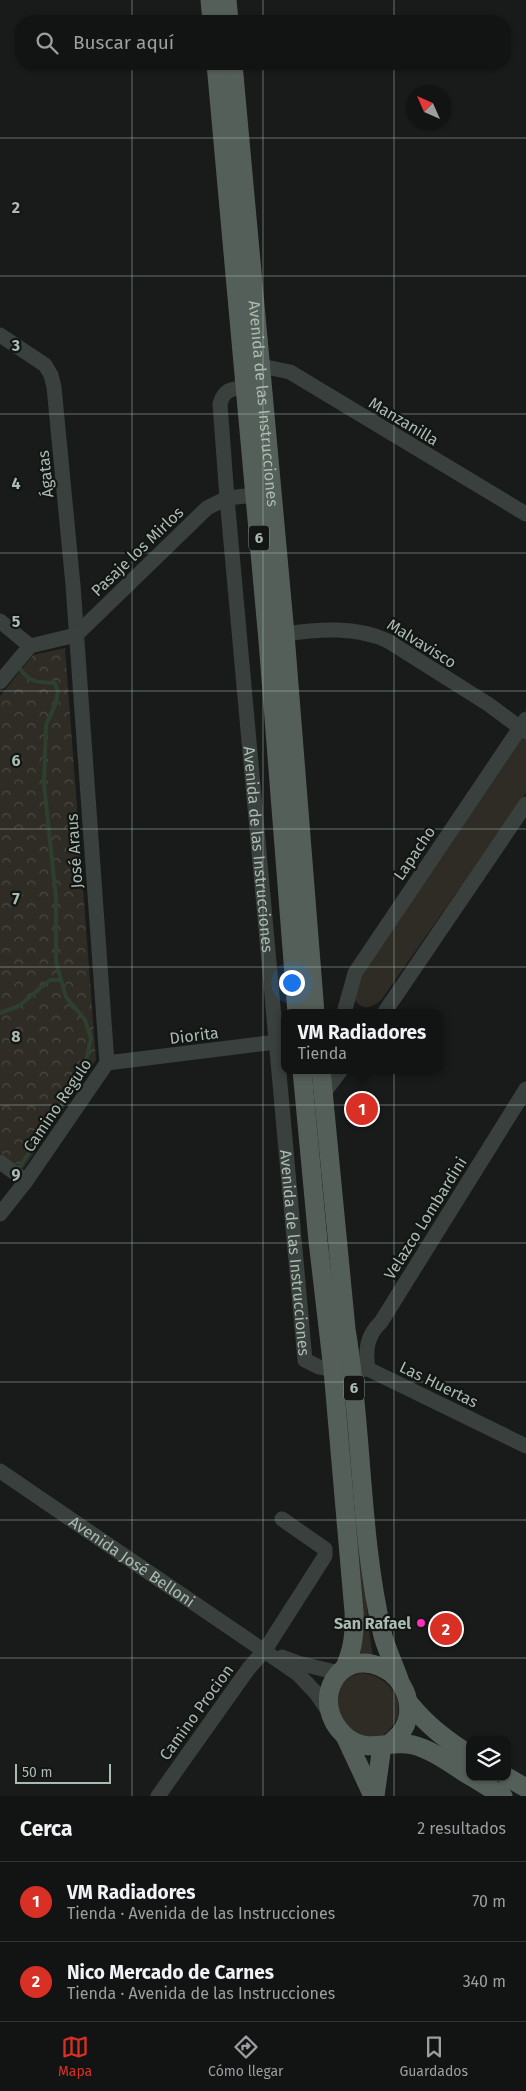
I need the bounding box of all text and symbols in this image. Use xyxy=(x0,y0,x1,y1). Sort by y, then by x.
search box xyxy=(15,15,511,70)
icon: search xyxy=(33,29,61,57)
text: Buscar aquí xyxy=(73,31,174,54)
north arrow xyxy=(406,85,451,130)
text: 2 xyxy=(12,198,20,217)
street label: Avenida de las Instrucciones xyxy=(245,300,282,508)
text: 3 xyxy=(11,336,20,355)
street label: Manzanilla xyxy=(365,393,442,450)
street label: Ágatas xyxy=(33,449,57,499)
text: 4 xyxy=(11,474,21,493)
street label: Pasaje los Mirlos xyxy=(87,503,187,600)
road number: 6 xyxy=(249,526,269,550)
text: 5 xyxy=(12,612,21,631)
street label: Malvavisco xyxy=(384,615,460,672)
street label: Avenida de las Instrucciones xyxy=(240,745,277,953)
text: 6 xyxy=(11,751,21,770)
street label: José Araus xyxy=(62,813,87,889)
street label: Lapacho xyxy=(390,823,439,884)
text: 7 xyxy=(12,889,20,908)
your location xyxy=(279,970,305,996)
popup xyxy=(281,1009,443,1074)
text: VM Radiadores xyxy=(298,1021,426,1044)
street label: Diorita xyxy=(168,1023,220,1048)
text: 8 xyxy=(11,1027,21,1046)
text: Tienda xyxy=(298,1044,347,1063)
street label: Camino Regulo xyxy=(19,1055,96,1155)
pin: 1 xyxy=(346,1090,378,1128)
street label: Avenida de las Instrucciones xyxy=(276,1149,314,1357)
street label: Velazco Lombardini xyxy=(380,1154,471,1283)
text: 9 xyxy=(12,1165,21,1184)
street label: Las Huertas xyxy=(396,1357,481,1412)
road number: 6 xyxy=(344,1376,364,1400)
street label: Avenida José Belloni xyxy=(65,1512,198,1611)
pin: 2 xyxy=(430,1610,462,1648)
place label: San Rafael xyxy=(334,1614,411,1633)
marker: San Rafael xyxy=(415,1617,427,1629)
street label: Camino Procion xyxy=(155,1661,237,1764)
map controls xyxy=(466,1736,511,1781)
button: layers xyxy=(466,1736,511,1781)
scale bar xyxy=(15,1761,111,1784)
text: 50 m xyxy=(22,1764,53,1781)
text: Cerca xyxy=(20,1816,72,1842)
text: 2 resultados xyxy=(417,1819,506,1838)
text: VM Radiadores xyxy=(67,1881,195,1904)
text: 1 xyxy=(32,1892,40,1911)
text: 70 m xyxy=(472,1892,506,1911)
text: Tienda · Avenida de las Instrucciones xyxy=(67,1904,335,1923)
text: Nico Mercado de Carnes xyxy=(67,1961,274,1984)
text: 2 xyxy=(32,1972,40,1991)
text: 340 m xyxy=(463,1972,506,1991)
text: Tienda · Avenida de las Instrucciones xyxy=(67,1984,335,2003)
tab: Mapa xyxy=(58,2033,92,2080)
tab: Cómo llegar xyxy=(208,2033,284,2080)
tab: Guardados xyxy=(399,2033,468,2080)

